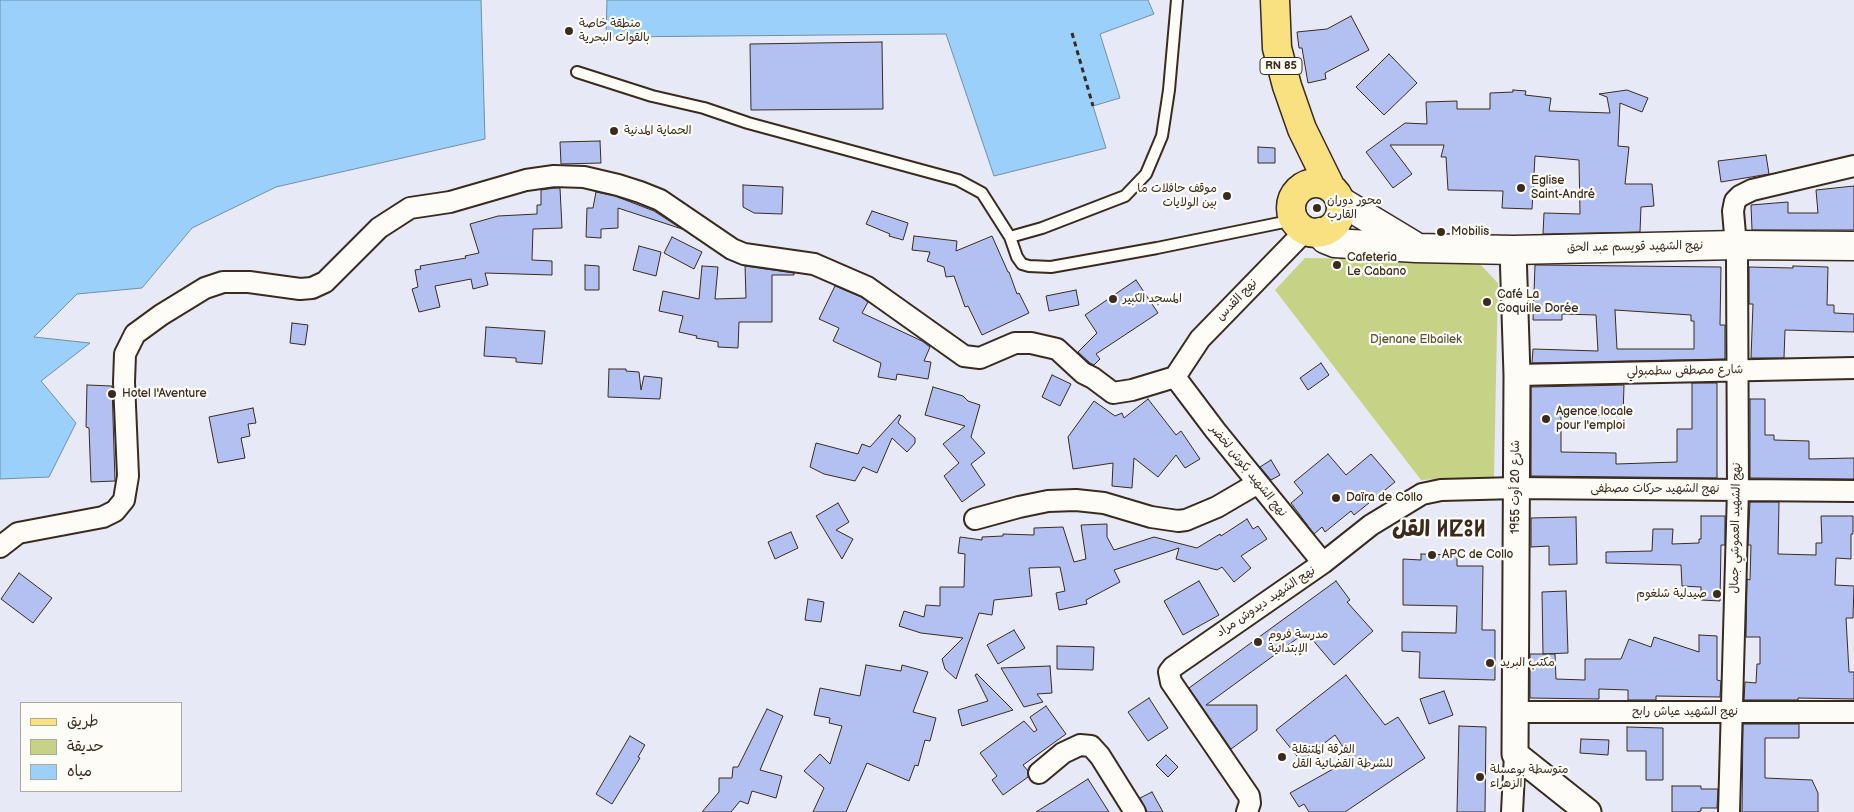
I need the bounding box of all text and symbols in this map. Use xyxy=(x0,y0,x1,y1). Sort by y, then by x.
place label: منطقة خاصة بالقوات البحرية xyxy=(579,17,650,45)
marker: منطقة خاصة بالقوات البحرية xyxy=(563,25,575,37)
road number: RN 85 xyxy=(1260,58,1302,74)
place label: الحماية المدنية xyxy=(624,124,692,138)
marker: الحماية المدنية xyxy=(608,125,620,137)
place label: Eglise Saint-André xyxy=(1531,174,1595,202)
place label: موقف حافلات ما بين الولايات xyxy=(1137,182,1217,210)
marker: Eglise Saint-André xyxy=(1515,182,1527,194)
marker: موقف حافلات ما بين الولايات xyxy=(1221,190,1233,202)
place label: محور دوران القارب xyxy=(1327,194,1382,222)
marker: محور دوران القارب xyxy=(1311,202,1323,214)
place label: Mobilis xyxy=(1451,225,1489,239)
marker: Mobilis xyxy=(1435,226,1447,238)
street label: نهج الشهيد قويسم عبد الحق xyxy=(1567,239,1703,255)
place label: Cafeteria Le Cabano xyxy=(1347,251,1406,279)
marker: Cafeteria Le Cabano xyxy=(1331,259,1343,271)
street label: نهج القدس xyxy=(1214,276,1260,324)
place label: Café La Coquille Dorée xyxy=(1497,288,1578,316)
place label: المسجد الكبير xyxy=(1123,292,1182,306)
marker: المسجد الكبير xyxy=(1107,293,1119,305)
marker: Café La Coquille Dorée xyxy=(1481,296,1493,308)
park label: Djenane Elbailek xyxy=(1370,333,1462,347)
street label: شارع مصطفى سطمبولي xyxy=(1627,363,1743,379)
place label: Hotel l'Aventure xyxy=(122,387,206,401)
marker: Hotel l'Aventure xyxy=(106,388,118,400)
place label: Agence locale pour l'emploi xyxy=(1556,405,1633,433)
marker: Agence locale pour l'emploi xyxy=(1540,413,1552,425)
street label: نهج الشهيد بكوش لخضر xyxy=(1206,422,1290,520)
street label: شارع 20 أوت 1955 xyxy=(1509,440,1523,534)
street label: نهج الشهيد العموشي جمال xyxy=(1728,462,1744,594)
street label: نهج الشهيد حركات مصطفى xyxy=(1590,482,1720,496)
place label: Daïra de Collo xyxy=(1346,491,1423,505)
marker: Daïra de Collo xyxy=(1330,492,1342,504)
district label: القل ⵍⵇⵓⵍ xyxy=(1392,517,1486,543)
place label: APC de Collo xyxy=(1442,548,1513,562)
marker: APC de Collo xyxy=(1426,549,1438,561)
street label: نهج الشهيد ديدوش مراد xyxy=(1214,563,1318,641)
place label: صيدلية شلغوم xyxy=(1636,587,1707,601)
marker: صيدلية شلغوم xyxy=(1711,588,1723,600)
place label: مدرسة فروم الإبتدائية xyxy=(1268,628,1328,656)
marker: مدرسة فروم الإبتدائية xyxy=(1252,636,1264,648)
place label: مكتب البريد xyxy=(1500,656,1555,670)
marker: مكتب البريد xyxy=(1484,657,1496,669)
legend xyxy=(20,702,182,792)
street label: نهج الشهيد عياش رابح xyxy=(1632,705,1738,719)
text: طريق xyxy=(67,712,99,731)
text: حديقة xyxy=(67,737,104,756)
place label: الفرقة المتنقلة للشرطة القضائية القل xyxy=(1292,743,1393,771)
marker: الفرقة المتنقلة للشرطة القضائية القل xyxy=(1276,751,1288,763)
text: مياه xyxy=(67,762,92,781)
place label: متوسطة بوعسلة الزهراء xyxy=(1490,763,1569,791)
marker: متوسطة بوعسلة الزهراء xyxy=(1474,771,1486,783)

